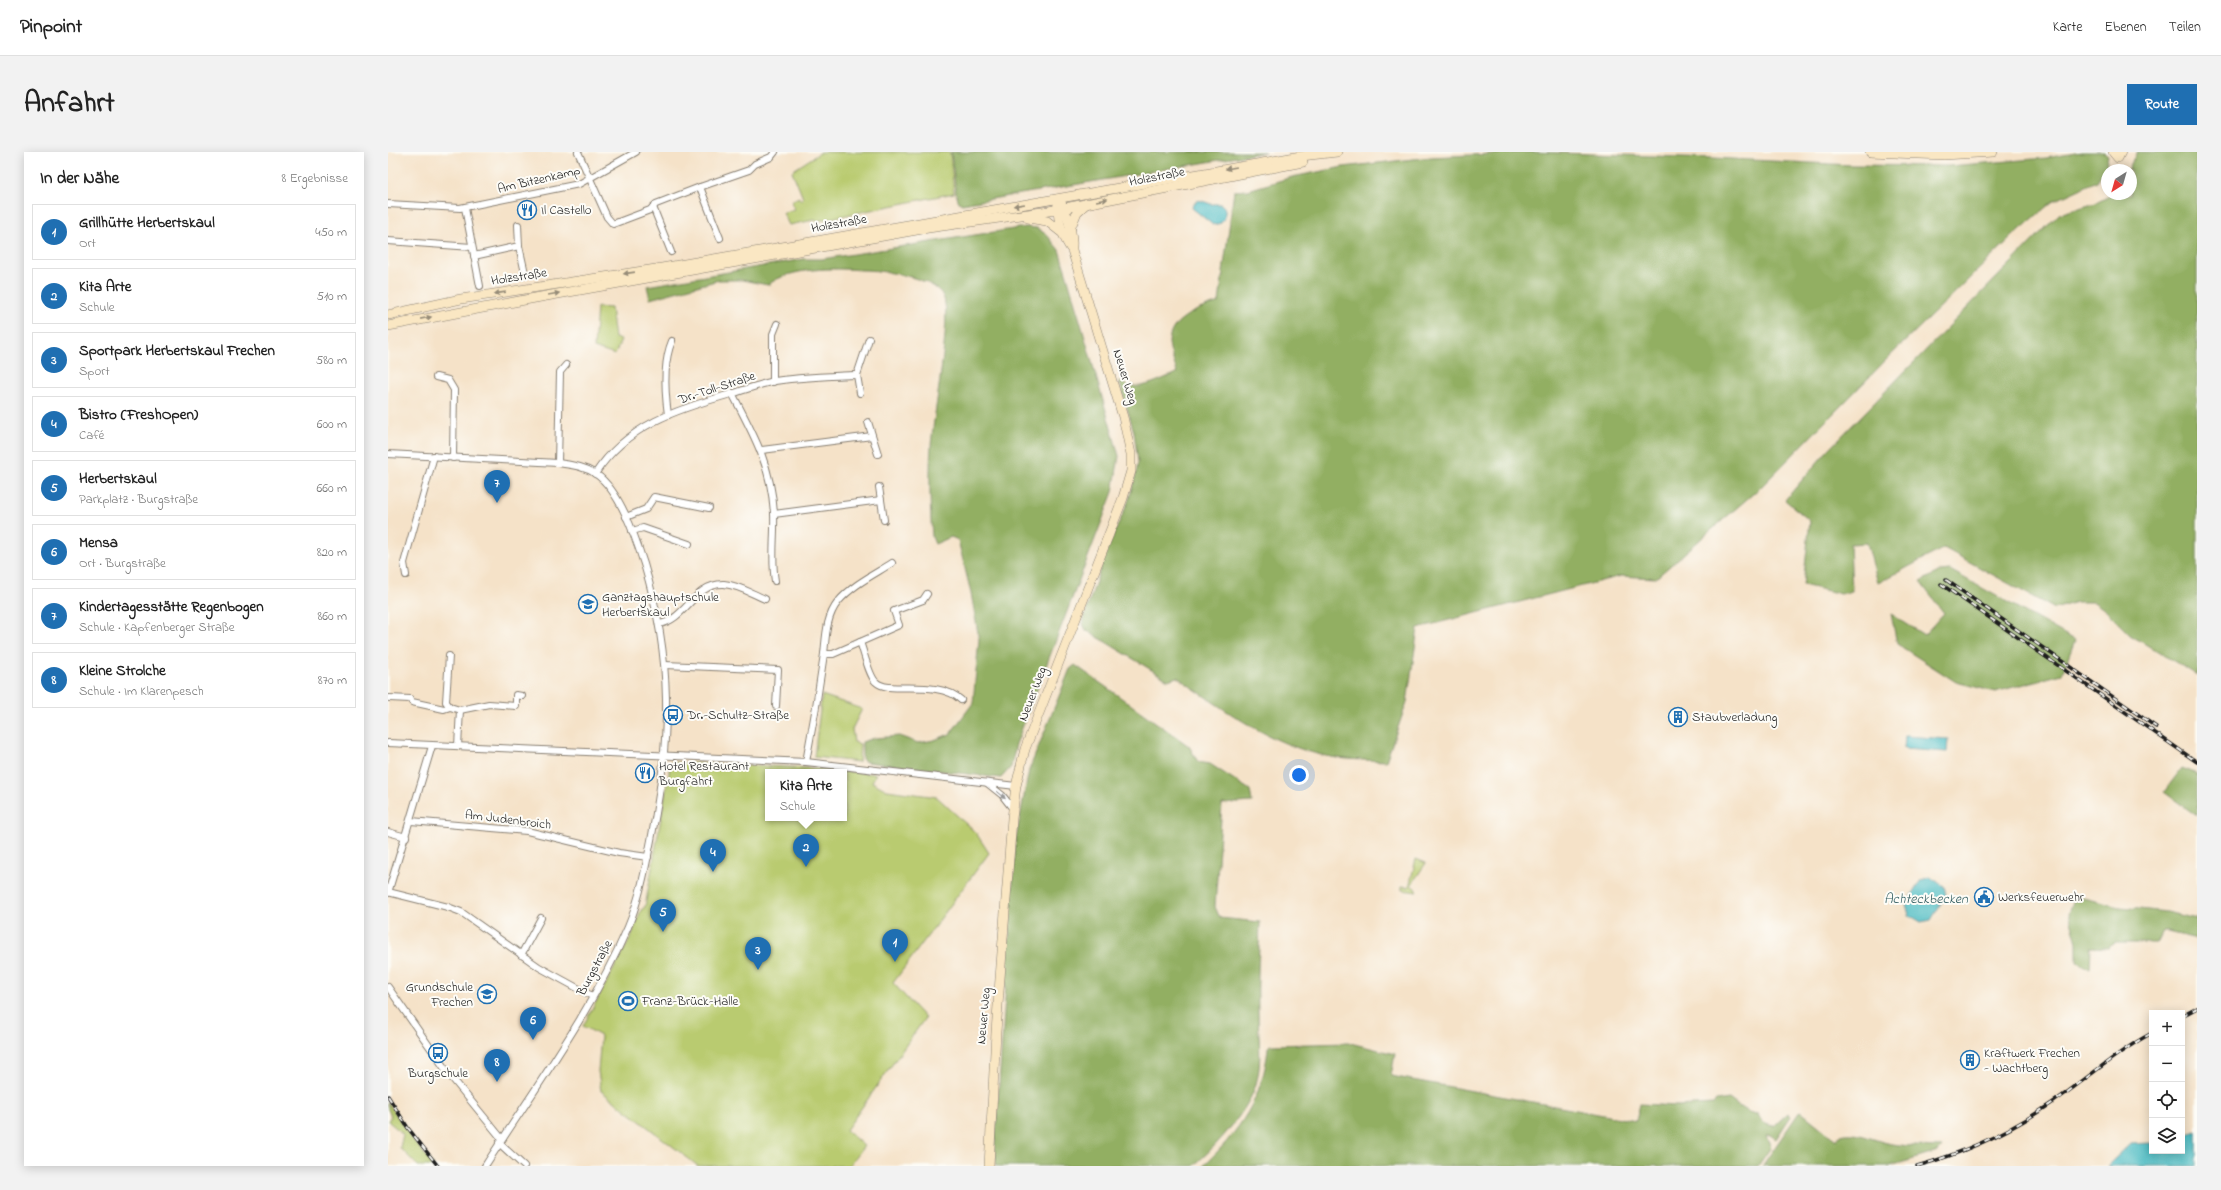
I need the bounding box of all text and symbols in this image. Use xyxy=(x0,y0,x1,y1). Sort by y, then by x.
text: Pinpoint xyxy=(20,14,82,41)
text: Karte xyxy=(2053,17,2082,38)
text: Ebenen xyxy=(2104,17,2147,38)
text: Teilen xyxy=(2169,17,2201,38)
text: Anfahrt xyxy=(24,84,115,125)
button: Route xyxy=(2127,84,2197,125)
street label: Am Bitzenkamp xyxy=(496,161,582,199)
street label: Holzstraße xyxy=(1128,162,1187,192)
north arrow xyxy=(2101,164,2137,200)
one-way arrow xyxy=(1225,165,1237,171)
text: In der Nähe xyxy=(40,166,119,191)
text: 8 Ergebnisse xyxy=(282,169,348,188)
one-way arrow xyxy=(1096,197,1108,203)
restaurant icon: Il Castello xyxy=(516,199,538,221)
place label: Il Castello xyxy=(541,201,592,220)
one-way arrow xyxy=(1013,202,1025,208)
street label: Holzstraße xyxy=(810,210,868,238)
text: Grillhütte Herbertskaul xyxy=(79,212,215,234)
text: 1 xyxy=(52,223,56,242)
text: 450 m xyxy=(315,223,347,242)
text: Ort xyxy=(79,234,96,253)
street label: Holzstraße xyxy=(490,263,548,291)
one-way arrow xyxy=(623,270,635,276)
text: Kita Arte xyxy=(79,276,132,298)
text: 2 xyxy=(51,287,57,306)
text: 510 m xyxy=(316,287,347,306)
one-way arrow xyxy=(494,290,507,296)
one-way arrow xyxy=(548,291,560,297)
text: Schule xyxy=(79,298,115,317)
one-way arrow xyxy=(420,315,432,321)
text: Sportpark Herbertskaul Frechen xyxy=(79,340,275,362)
street label: Neuer Weg xyxy=(1107,347,1142,407)
text: 3 xyxy=(51,351,57,370)
text: 580 m xyxy=(316,351,347,370)
text: Sport xyxy=(79,362,110,381)
street label: Dr.-Toll-Straße xyxy=(675,367,758,410)
text: Bistro (FreshOpen) xyxy=(79,404,198,426)
text: 4 xyxy=(51,415,57,434)
text: 600 m xyxy=(317,415,347,434)
text: Café xyxy=(79,426,104,445)
text: Herbertskaul xyxy=(79,468,157,490)
pin: 7 xyxy=(484,470,510,503)
text: 5 xyxy=(50,479,58,498)
text: 660 m xyxy=(317,479,347,498)
text: Parkplatz · Burgstraße xyxy=(79,490,198,509)
text: Mensa xyxy=(79,532,118,554)
text: 6 xyxy=(51,543,57,562)
text: 820 m xyxy=(317,543,347,562)
text: Ort · Burgstraße xyxy=(79,554,166,573)
place label: Ganztagshauptschule Herbertskaul xyxy=(602,588,719,622)
school or university icon: Ganztagshauptschule Herbertskaul xyxy=(577,593,599,615)
text: Kindertagesstätte Regenbogen xyxy=(79,596,264,618)
text: 7 xyxy=(51,607,57,626)
text: 860 m xyxy=(317,607,347,626)
text: Schule · Kapfenberger Straße xyxy=(79,618,235,637)
text: Kleine Strolche xyxy=(79,660,166,682)
street label: Neuer Weg xyxy=(1014,664,1053,724)
text: 8 xyxy=(52,671,56,690)
text: 870 m xyxy=(318,671,347,690)
text: Schule · Im Klarenpesch xyxy=(79,682,204,701)
bus stop icon: Dr.-Schultz-Straße xyxy=(662,704,684,726)
place label: Dr.-Schultz-Straße xyxy=(686,706,789,725)
building icon: Staubverladung xyxy=(1667,706,1689,728)
place label: Staubverladung xyxy=(1692,708,1778,728)
place label: Hotel Restaurant Burgfahrt xyxy=(658,757,750,792)
restaurant icon: Hotel Restaurant Burgfahrt xyxy=(634,762,656,784)
your location xyxy=(1289,765,1309,785)
popup xyxy=(765,769,847,821)
text: Kita Arte xyxy=(780,775,832,797)
one-way arrow xyxy=(996,790,1006,799)
text: Schule xyxy=(780,797,815,816)
street label: Am Judenbroich xyxy=(464,805,552,835)
pin: 2 xyxy=(793,834,819,867)
pin: 4 xyxy=(700,839,726,872)
public building icon: Werksfeuerwehr xyxy=(1973,886,1995,908)
place label: Werksfeuerwehr xyxy=(1998,888,2085,907)
water label: Achteckbecken xyxy=(1884,889,1969,910)
pin: 5 xyxy=(650,899,676,932)
pin: 1 xyxy=(882,929,908,962)
street label: Burgstraße xyxy=(572,937,619,1001)
pin: 3 xyxy=(745,937,771,970)
place label: Grundschule Frechen xyxy=(406,978,473,1012)
school or university icon: Grundschule Frechen xyxy=(476,983,498,1005)
street label: Neuer Weg xyxy=(972,987,997,1045)
sports icon: Franz-Brück-Halle xyxy=(617,990,639,1012)
place label: Franz-Brück-Halle xyxy=(641,992,739,1011)
pin: 6 xyxy=(520,1007,546,1040)
map controls xyxy=(2149,1010,2185,1154)
button: + xyxy=(2149,1010,2185,1046)
bus stop icon: Burgschule xyxy=(427,1042,449,1064)
place label: Kraftwerk Frechen - Wachtberg xyxy=(1984,1044,2080,1079)
button: − xyxy=(2149,1046,2185,1082)
pin: 8 xyxy=(484,1049,510,1082)
building icon: Kraftwerk Frechen - Wachtberg xyxy=(1959,1049,1981,1071)
place label: Burgschule xyxy=(407,1064,468,1084)
button: locate xyxy=(2149,1082,2185,1118)
button: layers xyxy=(2149,1118,2185,1154)

